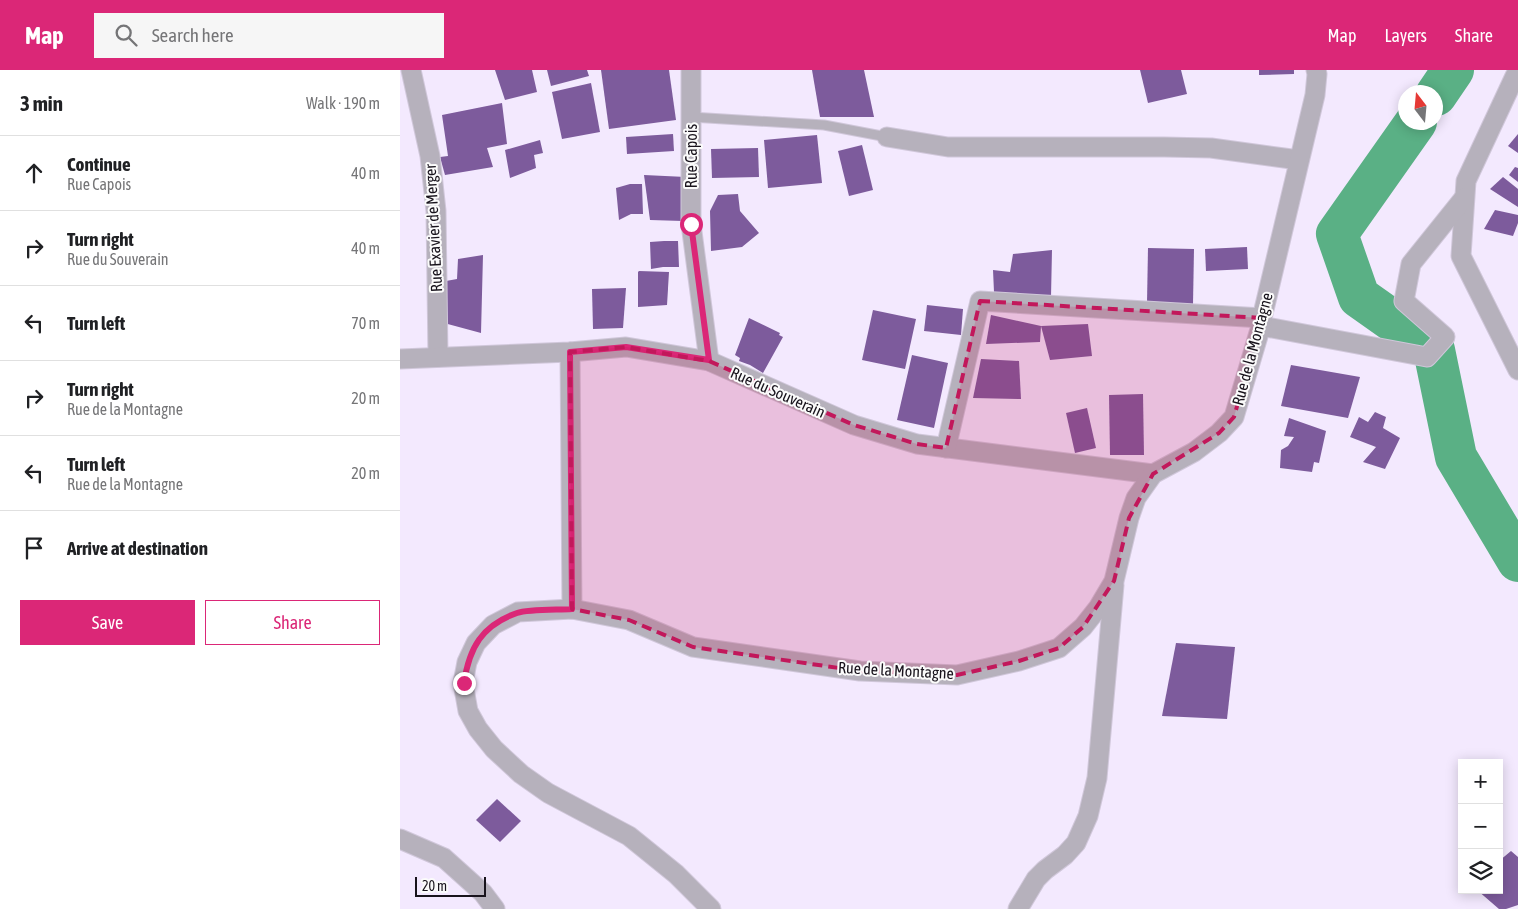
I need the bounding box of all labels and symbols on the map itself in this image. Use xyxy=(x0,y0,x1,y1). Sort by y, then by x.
north arrow xyxy=(1398,85,1443,130)
street label: Rue Capois xyxy=(682,124,701,188)
street label: Rue Exavier de Merger xyxy=(421,163,446,292)
route start xyxy=(680,213,703,236)
street label: Rue de la Montagne xyxy=(1228,291,1277,408)
street label: Rue du Souverain xyxy=(728,363,828,421)
street label: Rue de la Montagne xyxy=(838,658,954,683)
route end xyxy=(453,672,476,695)
scale bar xyxy=(415,874,486,897)

